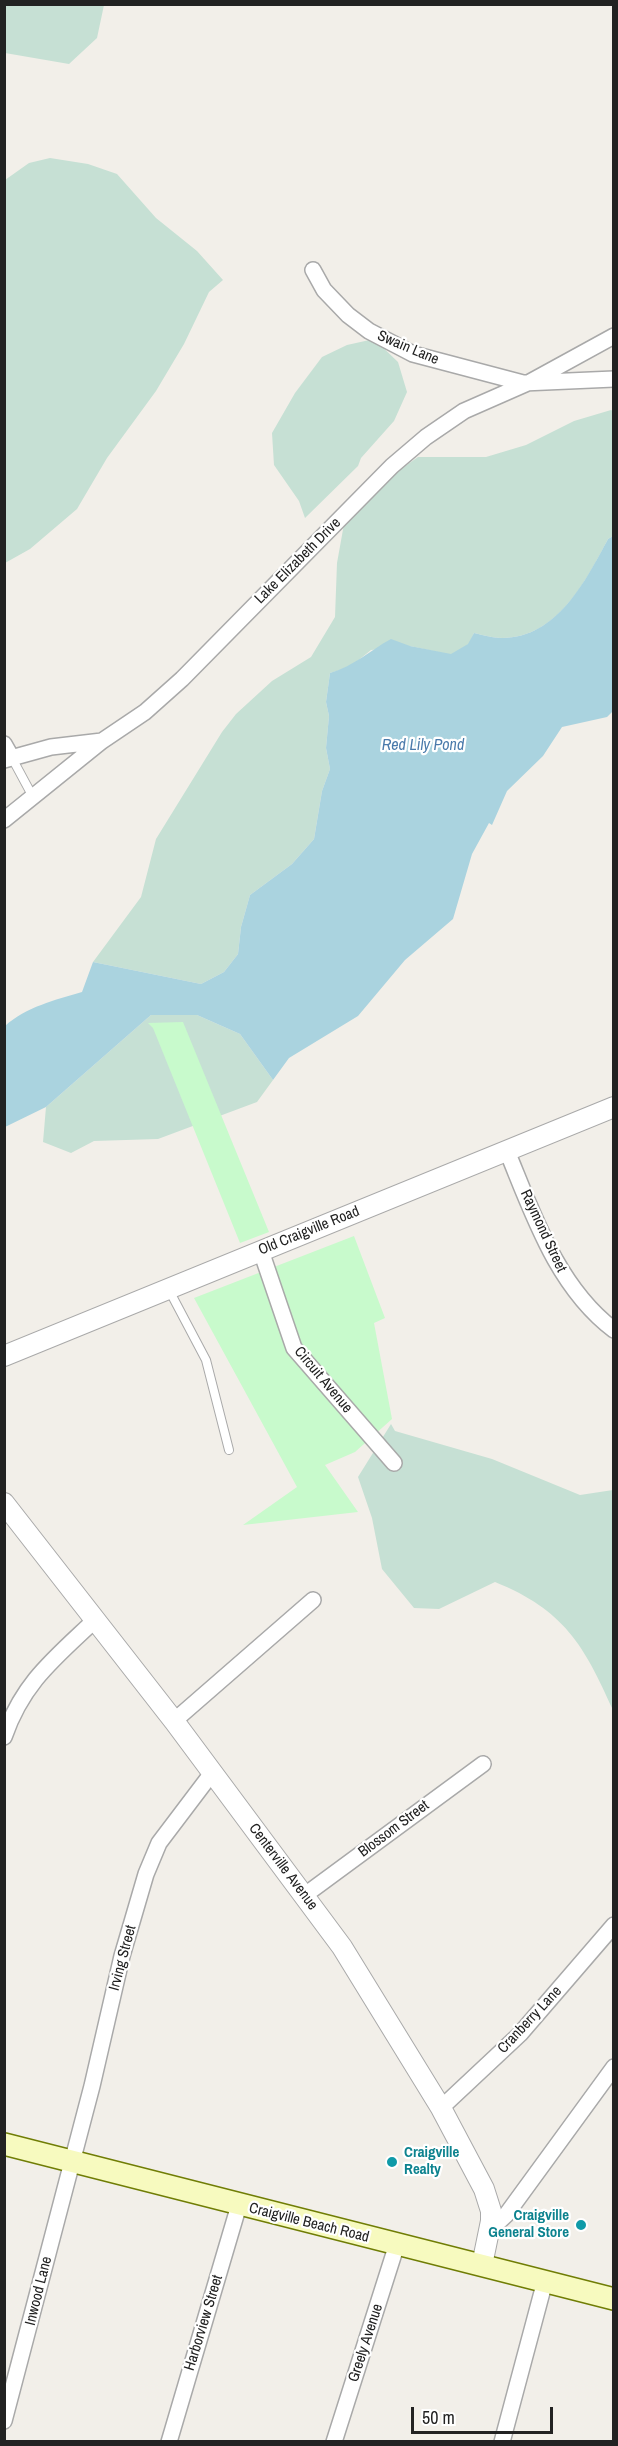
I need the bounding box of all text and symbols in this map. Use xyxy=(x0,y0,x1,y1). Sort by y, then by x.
street label: Swain Lane xyxy=(375,327,441,369)
street label: Lake Elizabeth Drive xyxy=(251,514,345,608)
water label: Red Lily Pond xyxy=(382,736,464,756)
street label: Raymond Street xyxy=(516,1187,570,1275)
street label: Old Craigville Road xyxy=(256,1203,362,1259)
street label: Circuit Avenue xyxy=(290,1343,356,1417)
street label: Blossom Street xyxy=(355,1797,433,1861)
street label: Centerville Avenue xyxy=(245,1820,321,1914)
street label: Irving Street xyxy=(106,1923,140,1993)
street label: Cranberry Lane xyxy=(494,1983,566,2057)
place label: Craigville Realty xyxy=(404,2144,459,2179)
marker: Craigville Realty xyxy=(385,2155,399,2169)
street label: Craigville Beach Road xyxy=(247,2199,371,2247)
place label: Craigville General Store xyxy=(488,2207,569,2242)
marker: Craigville General Store xyxy=(574,2218,588,2232)
street label: Inwood Lane xyxy=(22,2255,56,2327)
street label: Harborview Street xyxy=(181,2273,227,2373)
street label: Greely Avenue xyxy=(345,2302,387,2384)
scale bar xyxy=(414,2395,556,2433)
text: 50 m xyxy=(422,2405,455,2430)

